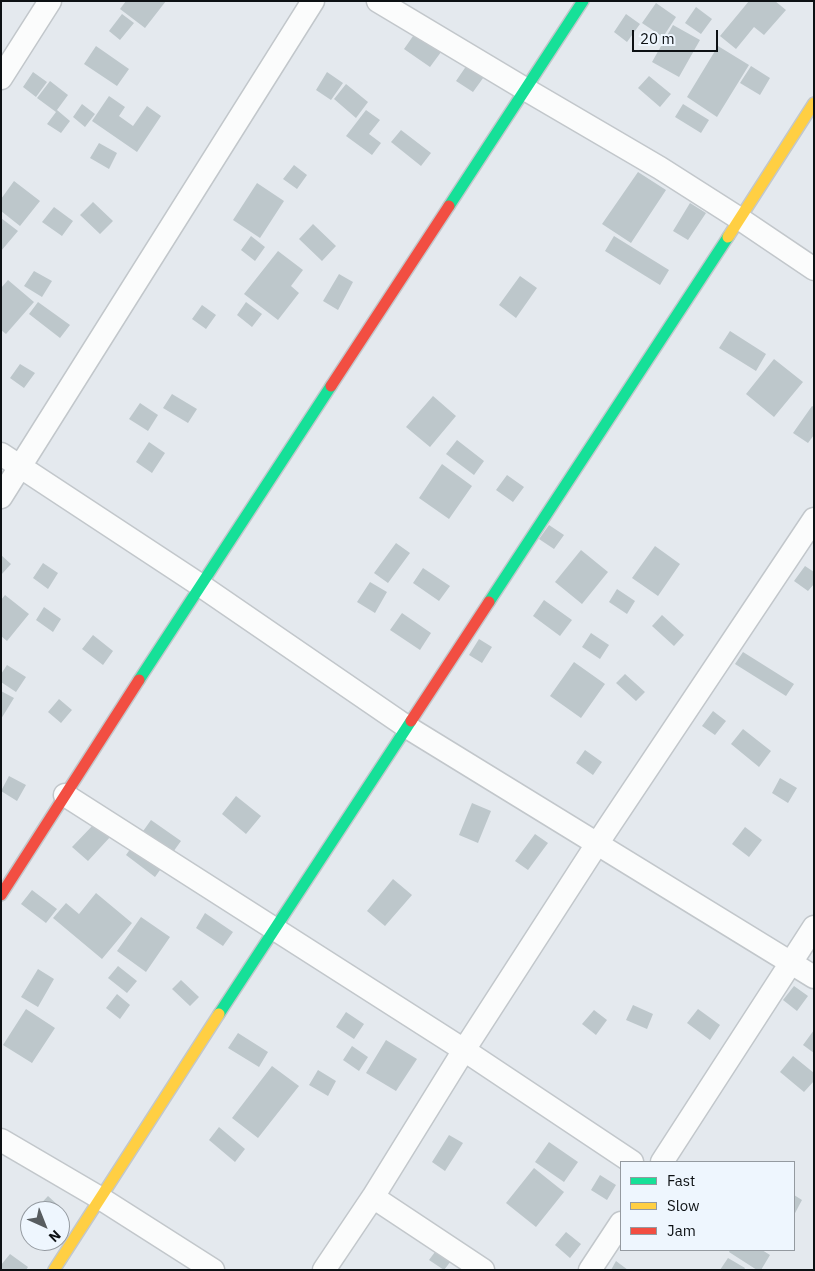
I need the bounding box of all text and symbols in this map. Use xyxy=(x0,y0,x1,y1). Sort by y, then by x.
scale bar xyxy=(635,20,721,52)
text: 20 m xyxy=(640,29,675,48)
legend xyxy=(620,1161,795,1251)
text: Fast xyxy=(667,1171,695,1190)
text: Slow xyxy=(667,1196,700,1215)
north arrow xyxy=(20,1201,70,1251)
text: Jam xyxy=(667,1221,696,1240)
text: N xyxy=(45,1226,65,1246)

